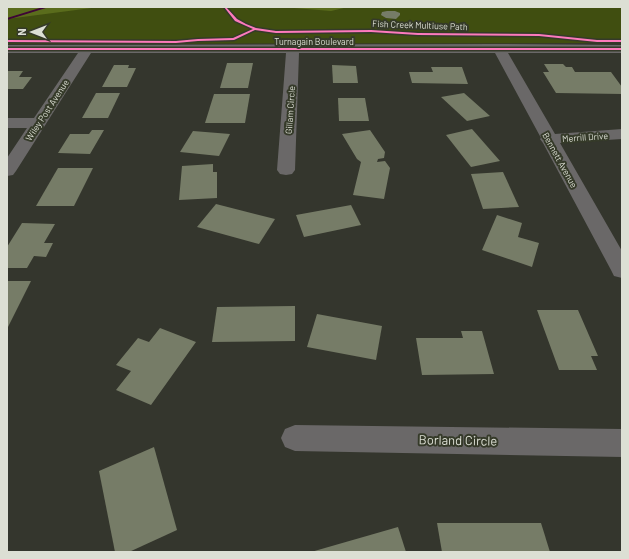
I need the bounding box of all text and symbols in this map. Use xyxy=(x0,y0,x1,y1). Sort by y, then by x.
north arrow xyxy=(12,12,52,52)
street label: Fish Creek Multiuse Path xyxy=(372,18,468,32)
text: N xyxy=(15,28,28,36)
street label: Turnagain Boulevard xyxy=(274,36,354,47)
street label: Wiley Post Avenue xyxy=(23,77,71,143)
street label: Gillam Circle xyxy=(283,85,297,134)
street label: Bennett Avenue xyxy=(540,130,580,190)
street label: Merrill Drive xyxy=(562,130,609,144)
street label: Borland Circle xyxy=(418,431,498,449)

